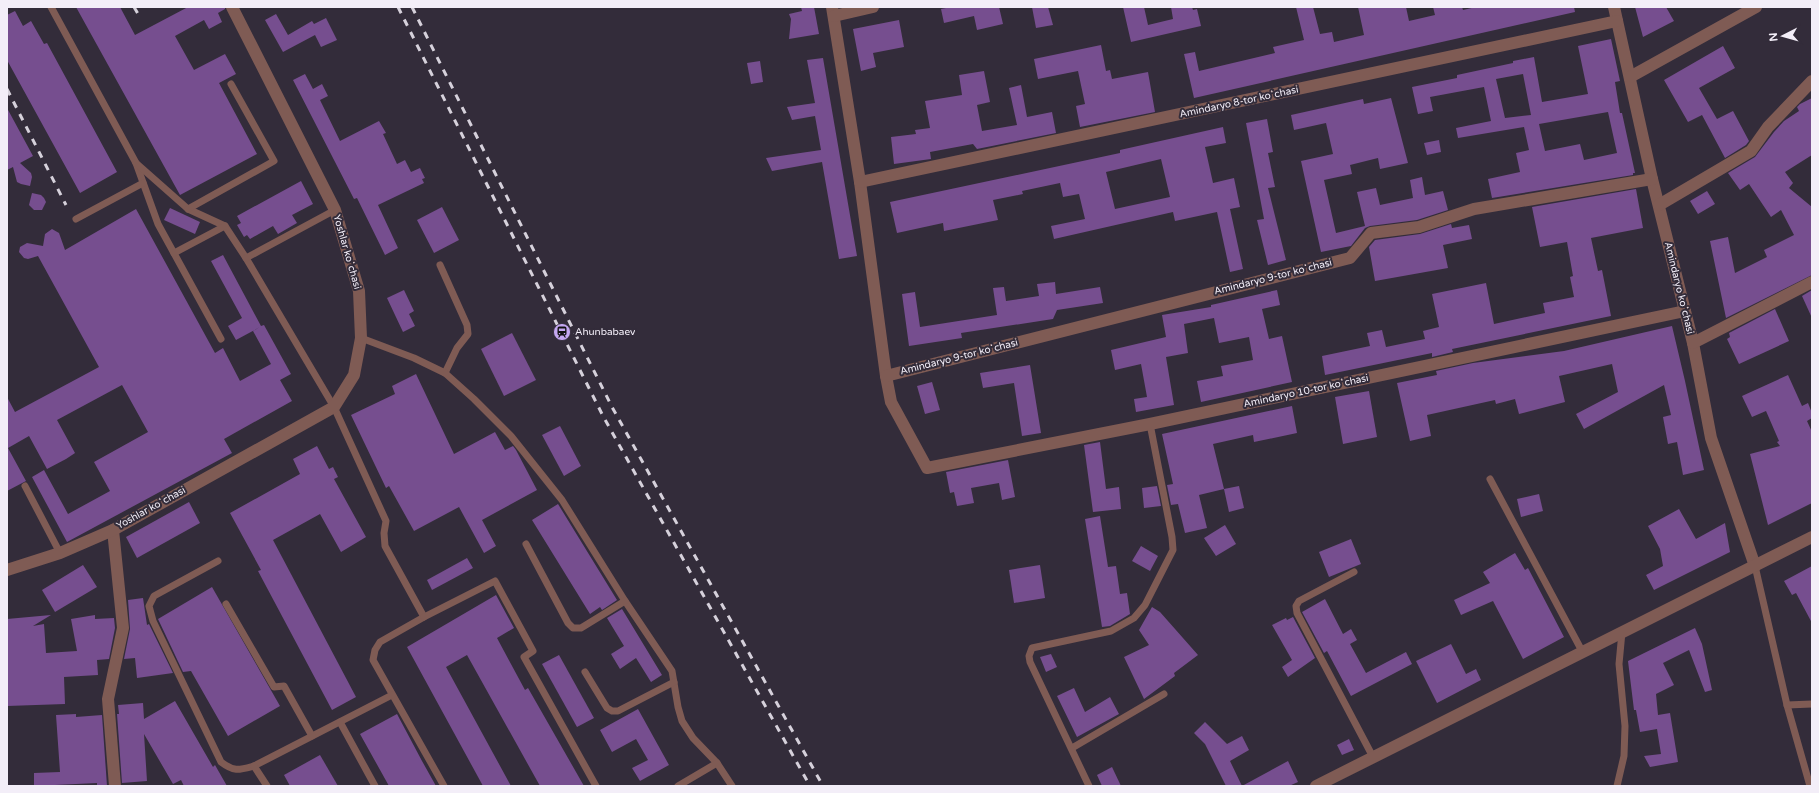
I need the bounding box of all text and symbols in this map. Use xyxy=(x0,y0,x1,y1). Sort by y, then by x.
north arrow xyxy=(1763,16,1803,56)
text: N xyxy=(1767,32,1780,42)
street label: Amindaryo 8-tor koʻchasi xyxy=(1178,84,1300,120)
street label: Yoshlar koʻchasi xyxy=(331,213,363,291)
street label: Amindaryo koʻchasi xyxy=(1662,241,1696,335)
street label: Amindaryo 9-tor koʻchasi xyxy=(1213,257,1333,297)
station icon: Ahunbabaev xyxy=(552,322,572,342)
place label: Ahunbabaev xyxy=(575,326,636,338)
street label: Amindaryo 9-tor koʻchasi xyxy=(899,337,1019,377)
street label: Amindaryo 10-tor koʻchasi xyxy=(1242,372,1370,410)
street label: Yoshlar koʻchasi xyxy=(114,484,188,532)

